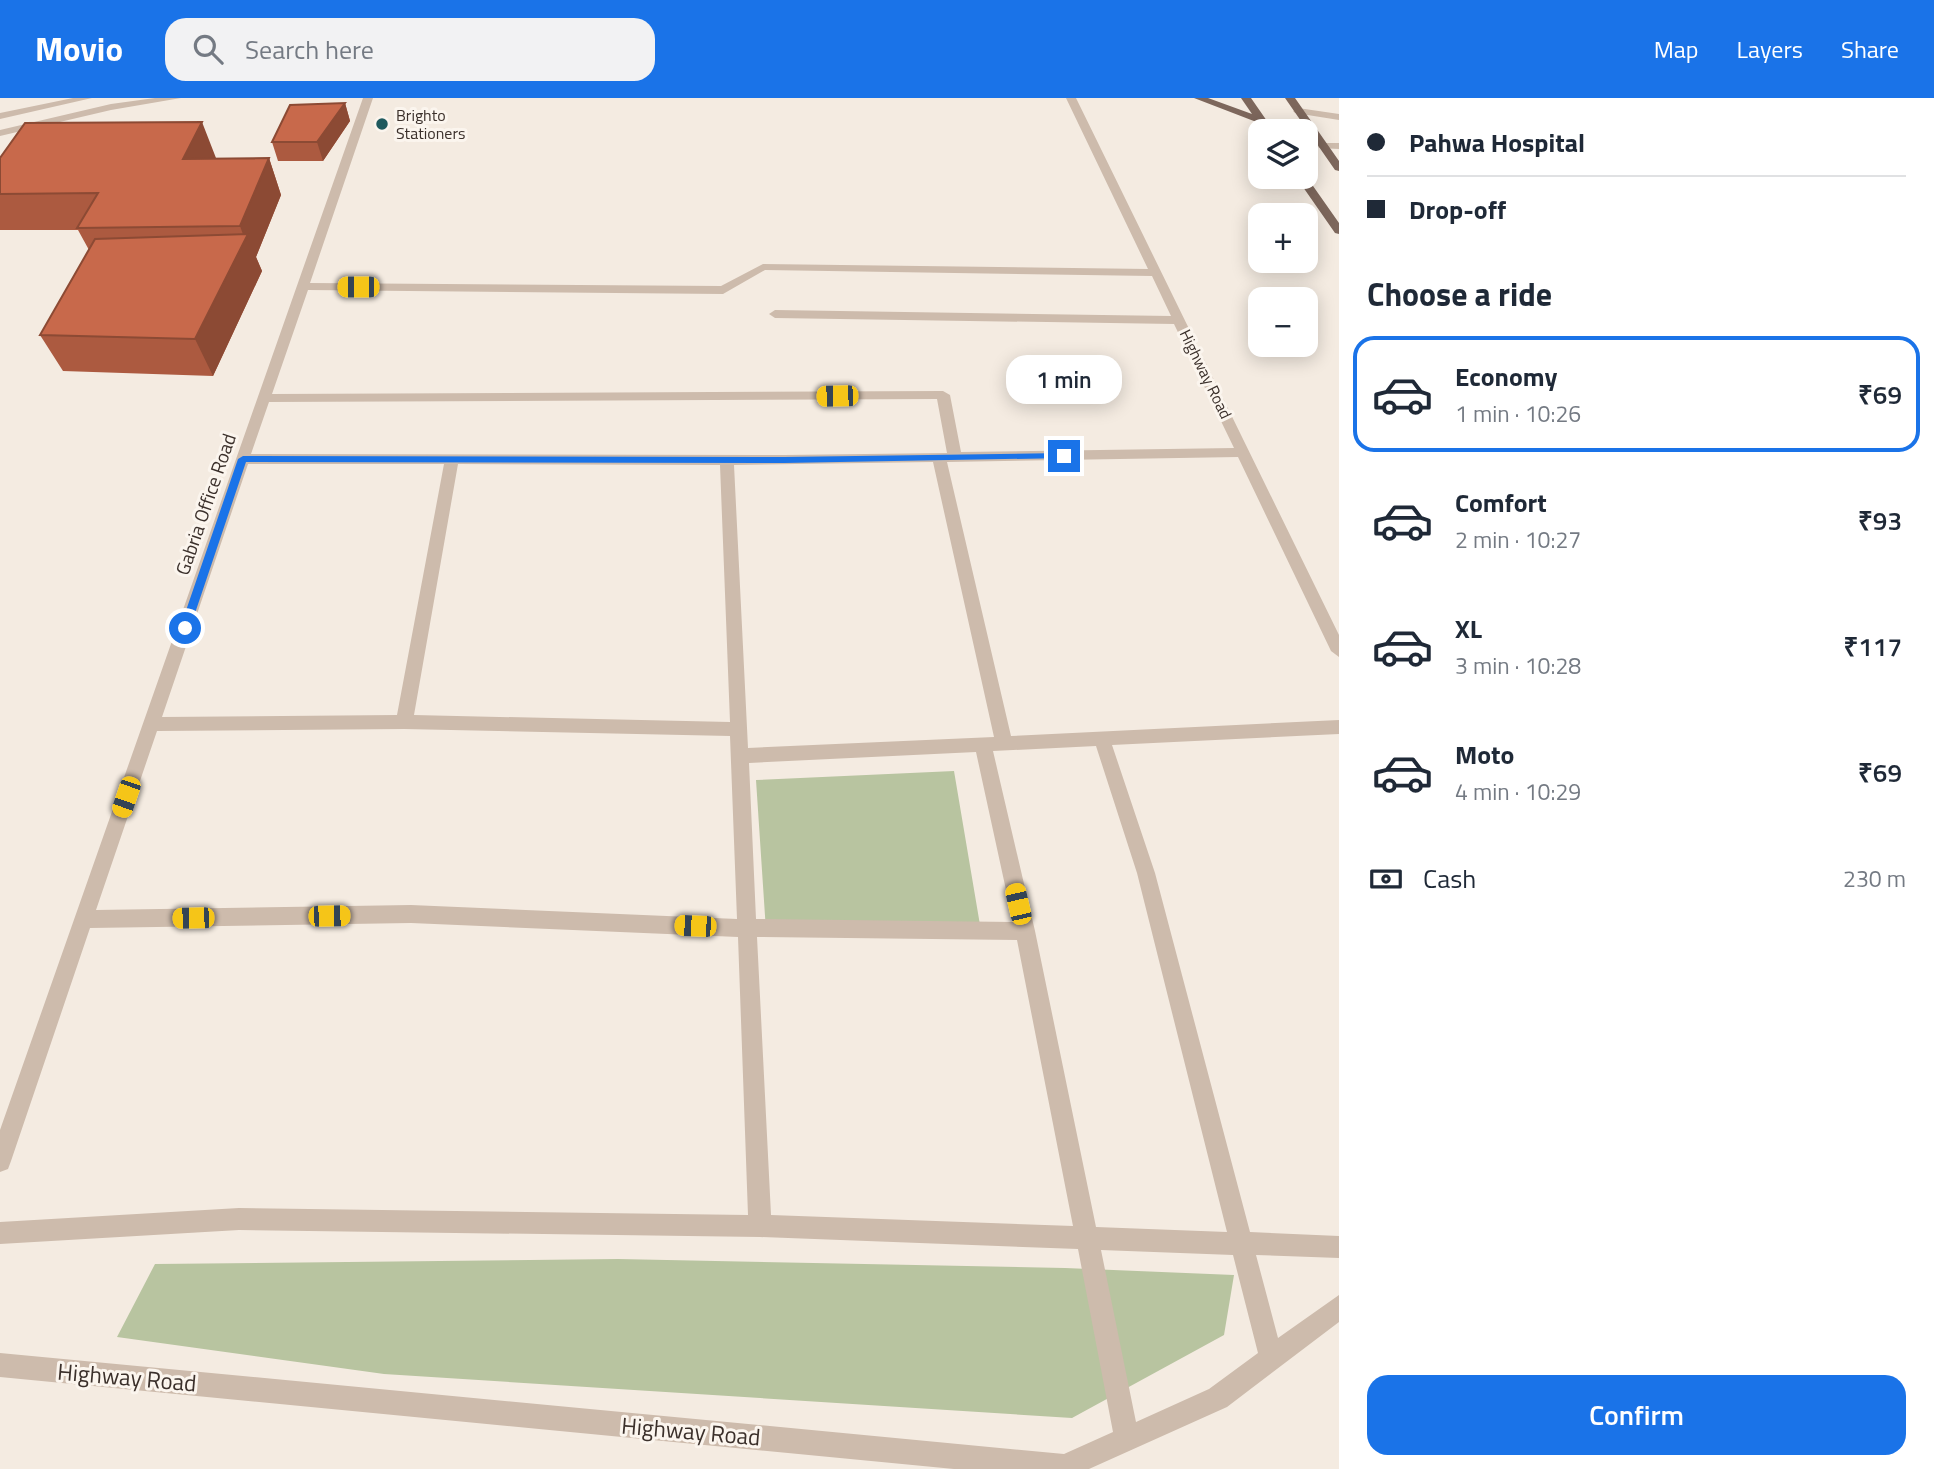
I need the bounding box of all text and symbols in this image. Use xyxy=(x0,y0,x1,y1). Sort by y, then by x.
search box xyxy=(165,18,655,81)
text: Movio xyxy=(35,24,123,74)
icon: search xyxy=(189,30,227,68)
text: Search here xyxy=(245,30,374,69)
text: Map xyxy=(1654,31,1699,67)
text: Layers xyxy=(1737,31,1803,67)
text: Share xyxy=(1841,31,1899,67)
place label: Brighto Stationers xyxy=(396,103,465,145)
marker: Brighto Stationers xyxy=(374,116,390,132)
map controls xyxy=(1248,119,1318,357)
button: layers xyxy=(1248,119,1318,189)
text: Pahwa Hospital xyxy=(1409,123,1585,162)
text: Drop-off xyxy=(1409,190,1506,229)
button: + xyxy=(1248,203,1318,273)
text: Choose a ride xyxy=(1367,270,1552,318)
car xyxy=(338,277,380,298)
button: − xyxy=(1248,287,1318,357)
street label: Highway Road xyxy=(1174,325,1238,423)
callout: 1 min xyxy=(1006,354,1122,404)
text: Economy xyxy=(1455,357,1557,396)
text: 1 min xyxy=(1036,362,1092,397)
icon: car xyxy=(1371,363,1434,426)
text: ₹69 xyxy=(1858,375,1902,414)
car xyxy=(816,385,859,407)
text: 1 min · 10:26 xyxy=(1455,396,1581,431)
street label: Gabria Office Road xyxy=(167,429,243,579)
route end xyxy=(1048,440,1080,472)
text: Comfort xyxy=(1455,483,1547,522)
icon: car xyxy=(1371,489,1434,552)
text: ₹93 xyxy=(1858,501,1902,540)
text: 2 min · 10:27 xyxy=(1455,522,1581,557)
text: XL xyxy=(1455,609,1482,648)
route start xyxy=(169,612,201,644)
icon: car xyxy=(1371,615,1434,678)
text: ₹117 xyxy=(1843,627,1902,666)
text: 3 min · 10:28 xyxy=(1455,648,1581,683)
text: Moto xyxy=(1455,735,1514,774)
icon: car xyxy=(1371,741,1434,804)
text: ₹69 xyxy=(1858,753,1902,792)
car xyxy=(110,774,143,820)
text: 4 min · 10:29 xyxy=(1455,774,1581,809)
text: Cash xyxy=(1423,859,1476,898)
icon: cash xyxy=(1367,860,1405,898)
text: 230 m xyxy=(1843,861,1906,896)
car xyxy=(1004,881,1033,927)
car xyxy=(308,905,351,927)
car xyxy=(172,907,215,929)
car xyxy=(674,915,717,937)
street label: Highway Road xyxy=(56,1353,198,1401)
button: Confirm xyxy=(1367,1375,1906,1455)
street label: Highway Road xyxy=(620,1407,762,1455)

